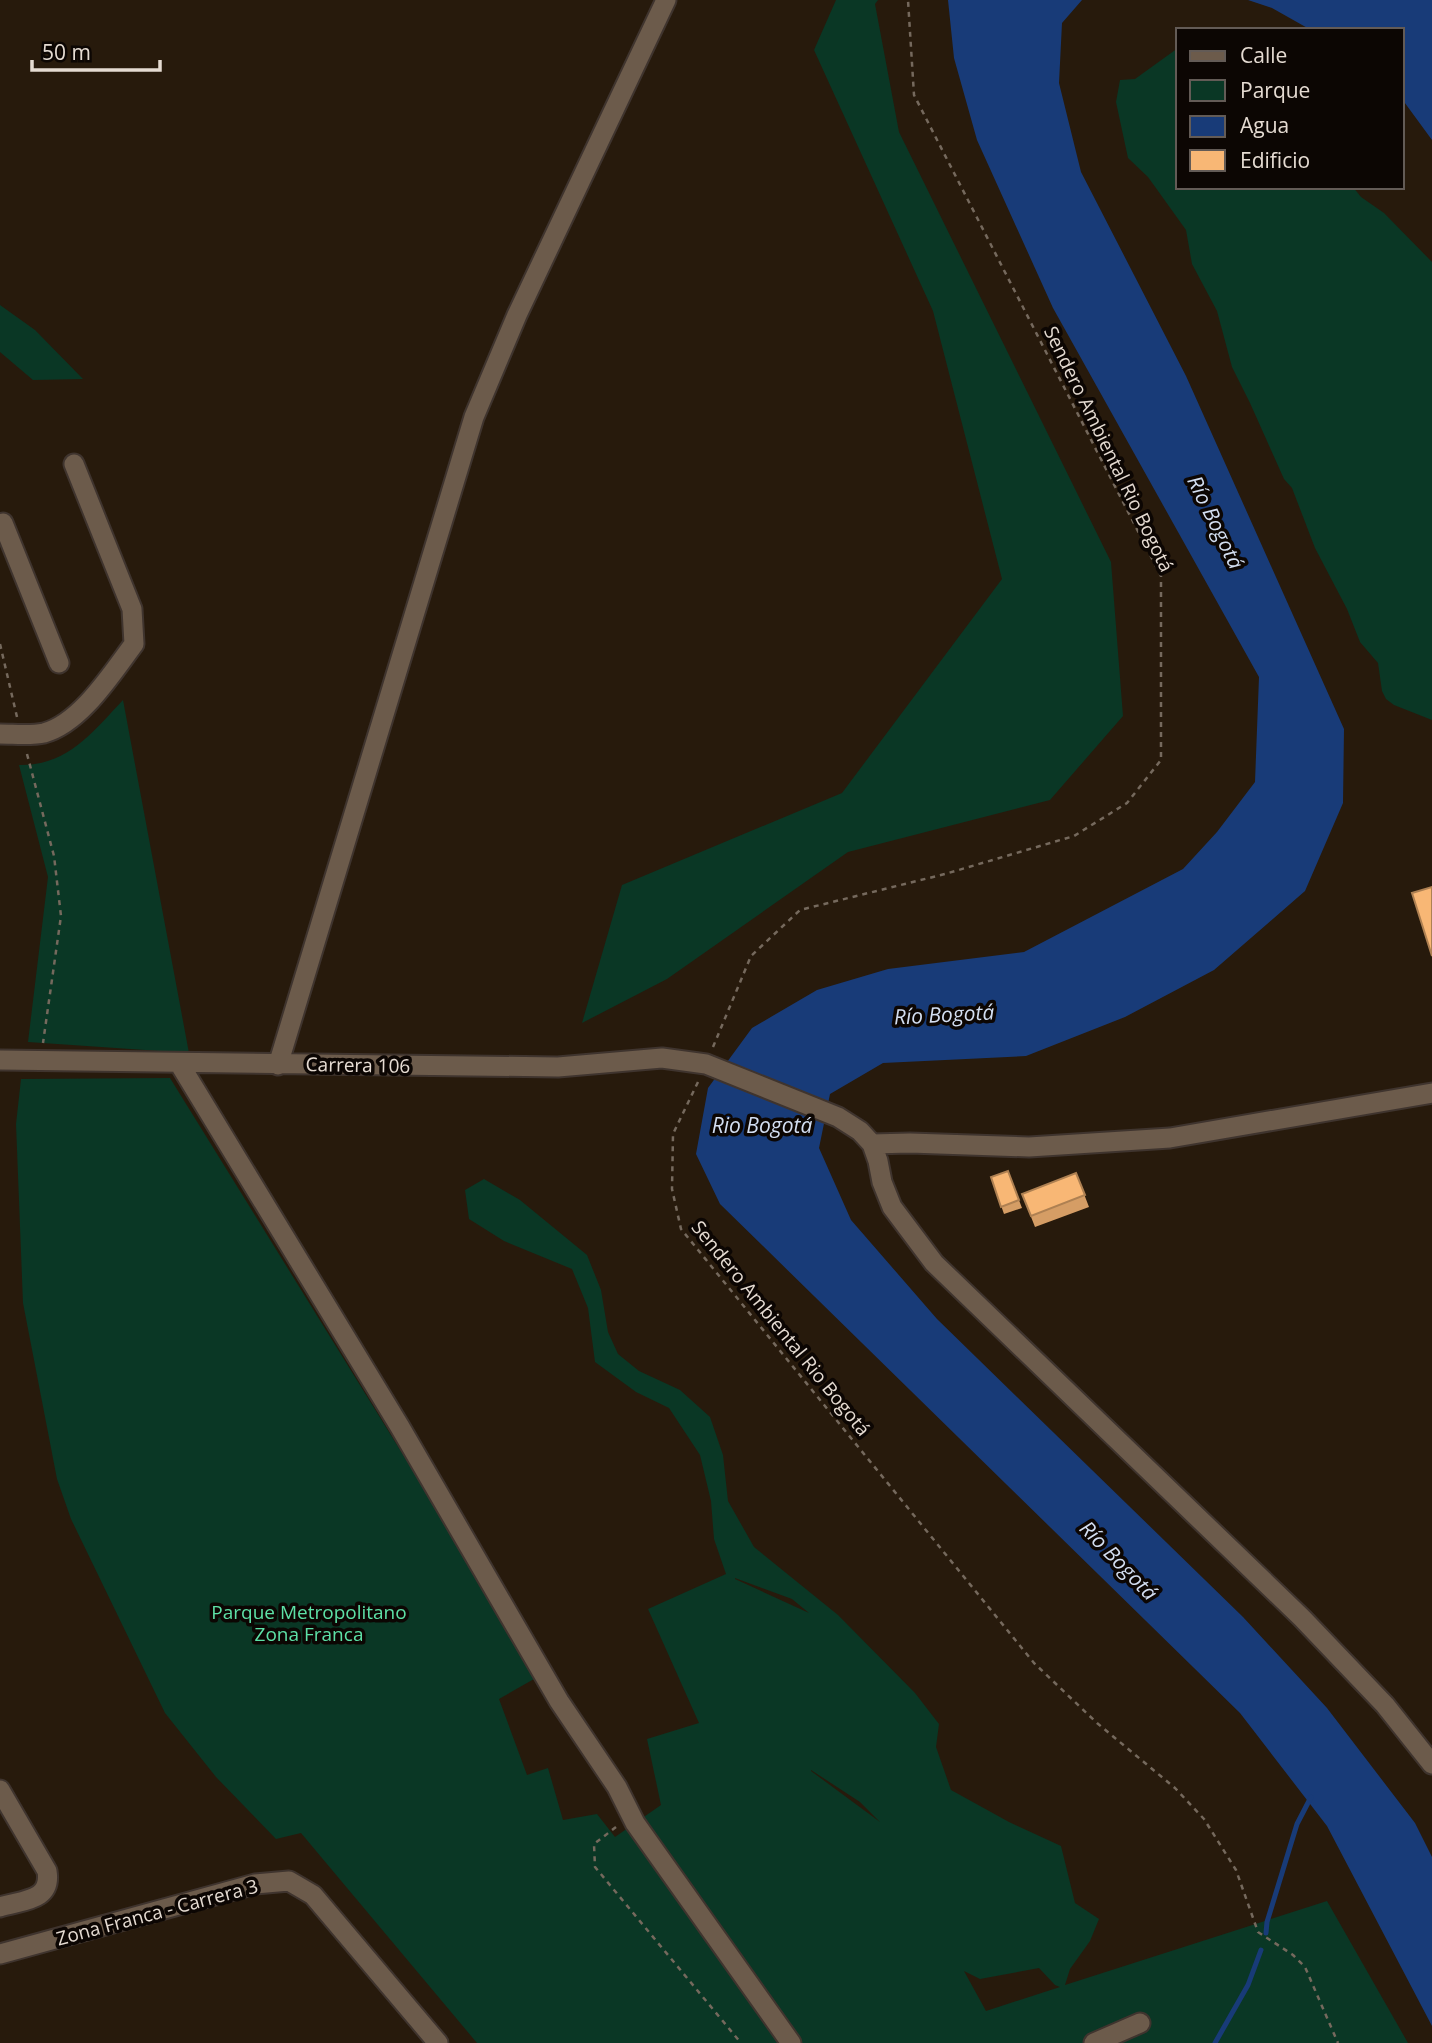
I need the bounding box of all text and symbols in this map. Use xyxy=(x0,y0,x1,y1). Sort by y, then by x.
scale bar xyxy=(32,28,159,72)
legend xyxy=(1176,28,1404,189)
text: 50 m xyxy=(42,38,91,66)
text: Calle xyxy=(1240,41,1287,69)
text: Parque xyxy=(1240,76,1310,104)
text: Agua xyxy=(1240,111,1289,139)
text: Edificio xyxy=(1240,146,1310,174)
street label: Sendero Ambiental Rio Bogotá xyxy=(1038,322,1180,576)
water label: Río Bogotá xyxy=(1181,471,1251,573)
water label: Río Bogotá xyxy=(893,997,995,1031)
street label: Carrera 106 xyxy=(305,1051,411,1079)
water label: Rio Bogotá xyxy=(712,1111,812,1139)
street label: Sendero Ambiental Rio Bogotá xyxy=(686,1215,876,1441)
water label: Río Bogotá xyxy=(1074,1514,1164,1606)
park label: Parque Metropolitano Zona Franca xyxy=(211,1599,407,1647)
street label: Zona Franca - Carrera 3 xyxy=(53,1873,261,1951)

